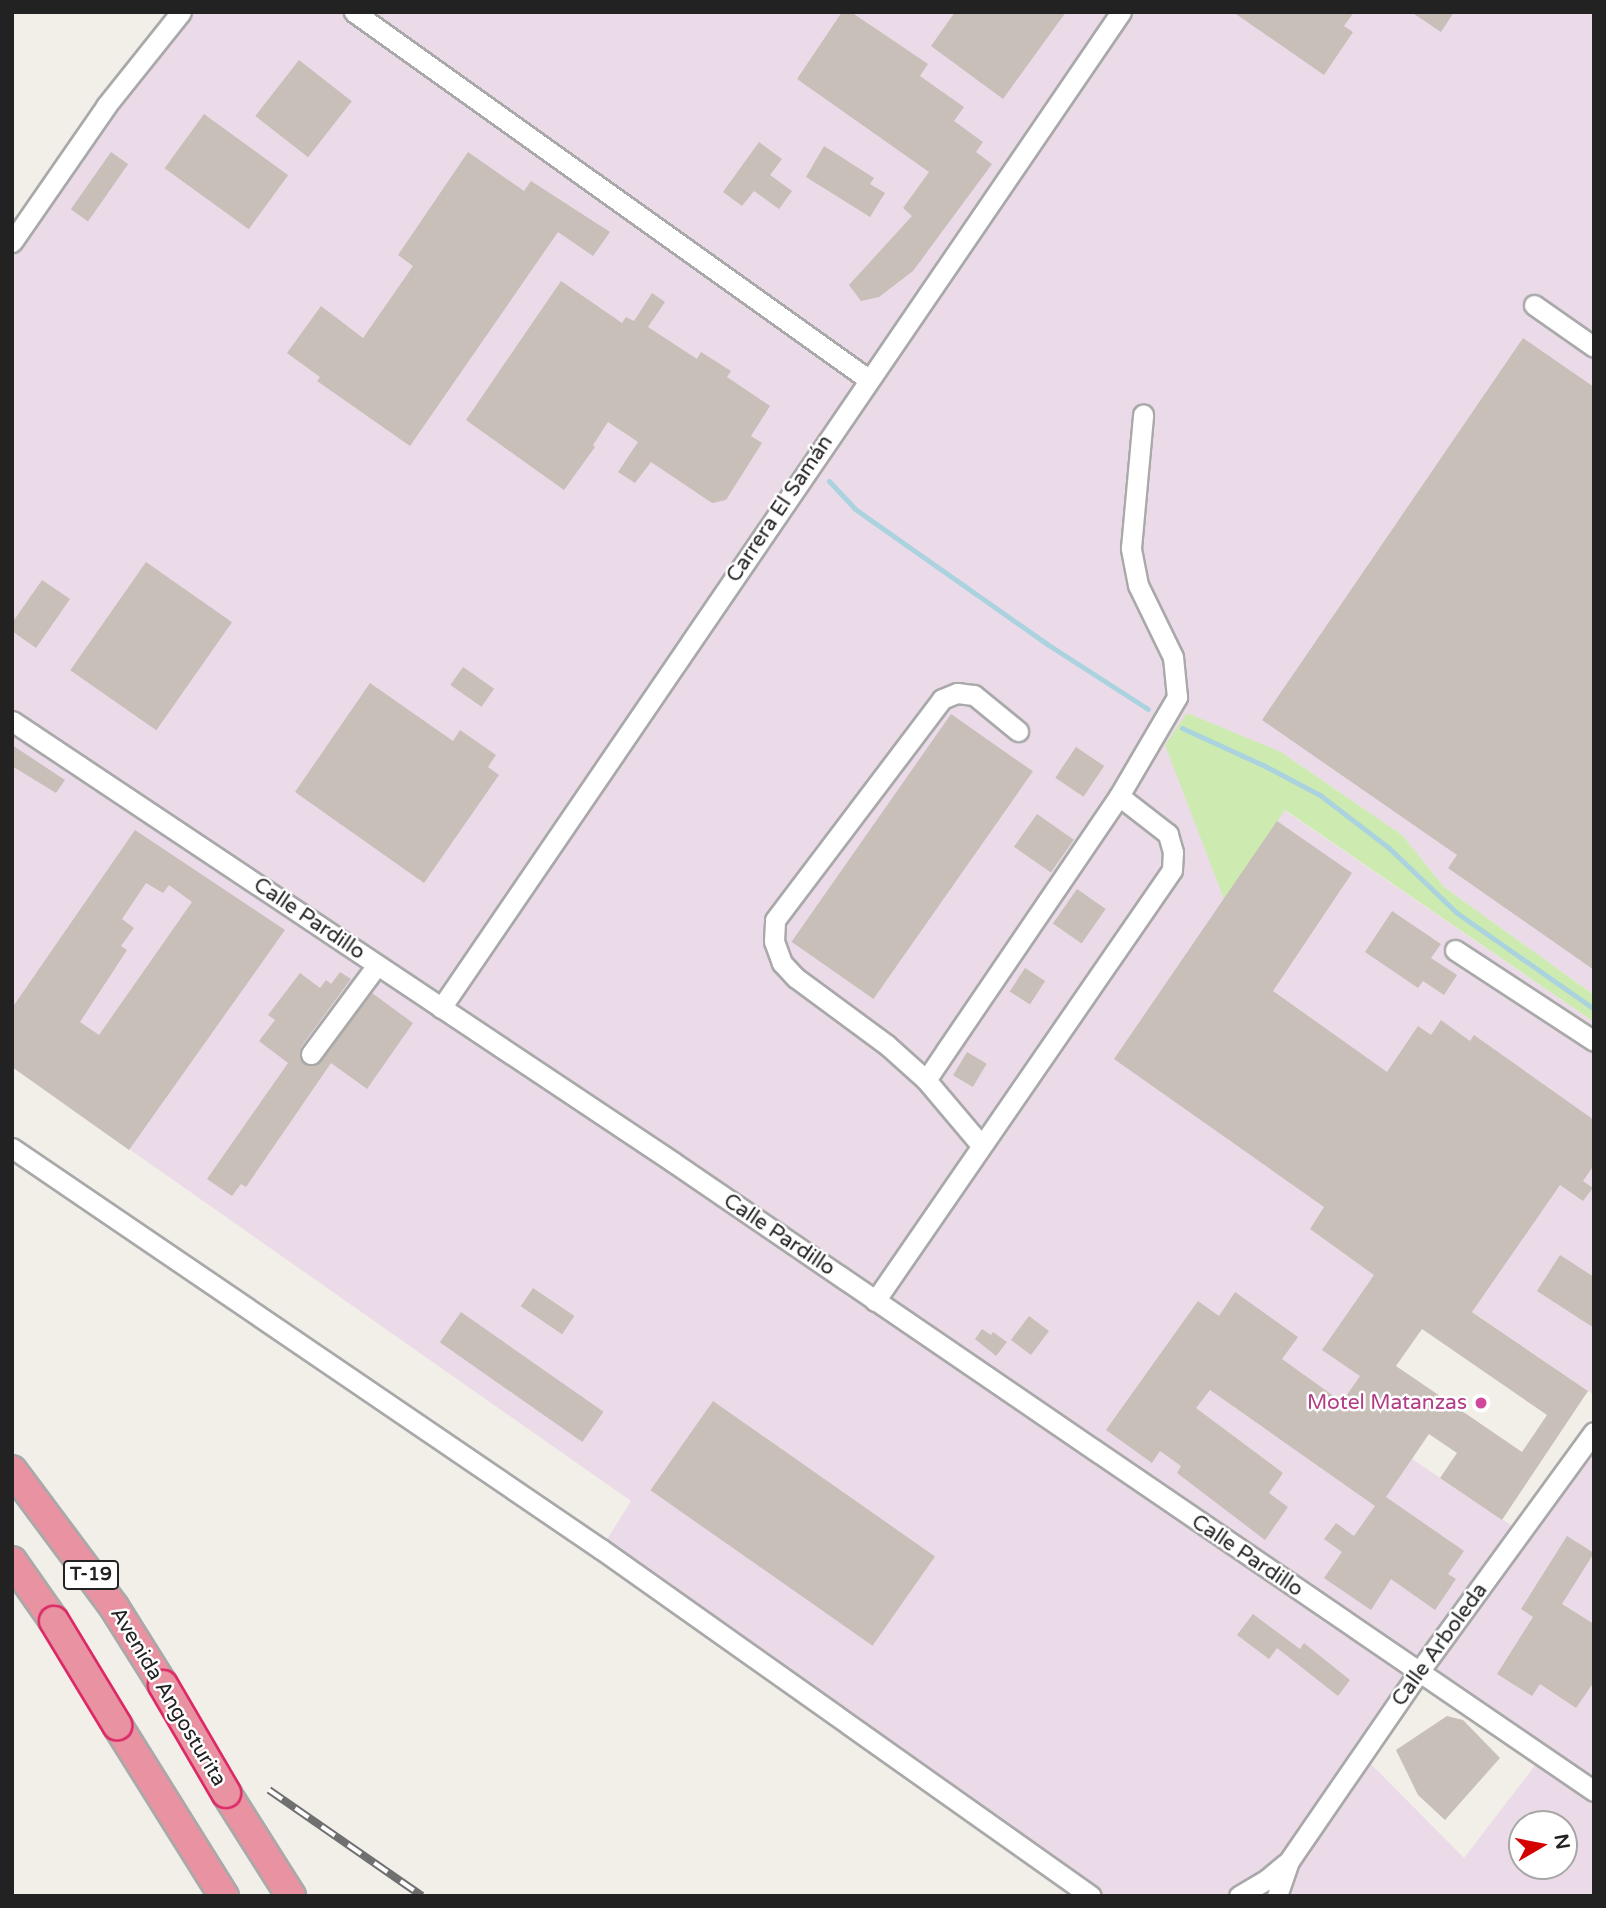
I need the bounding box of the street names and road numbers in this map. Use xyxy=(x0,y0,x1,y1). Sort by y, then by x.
street label: Carrera El Samán xyxy=(721,431,839,587)
street label: Calle Pardillo xyxy=(248,872,370,966)
street label: Calle Pardillo xyxy=(718,1188,840,1282)
street label: Calle Pardillo xyxy=(1186,1509,1308,1603)
road number: T-19 xyxy=(63,1560,119,1590)
street label: Calle Arboleda xyxy=(1387,1579,1493,1711)
street label: Avenida Angosturita xyxy=(105,1603,231,1791)

